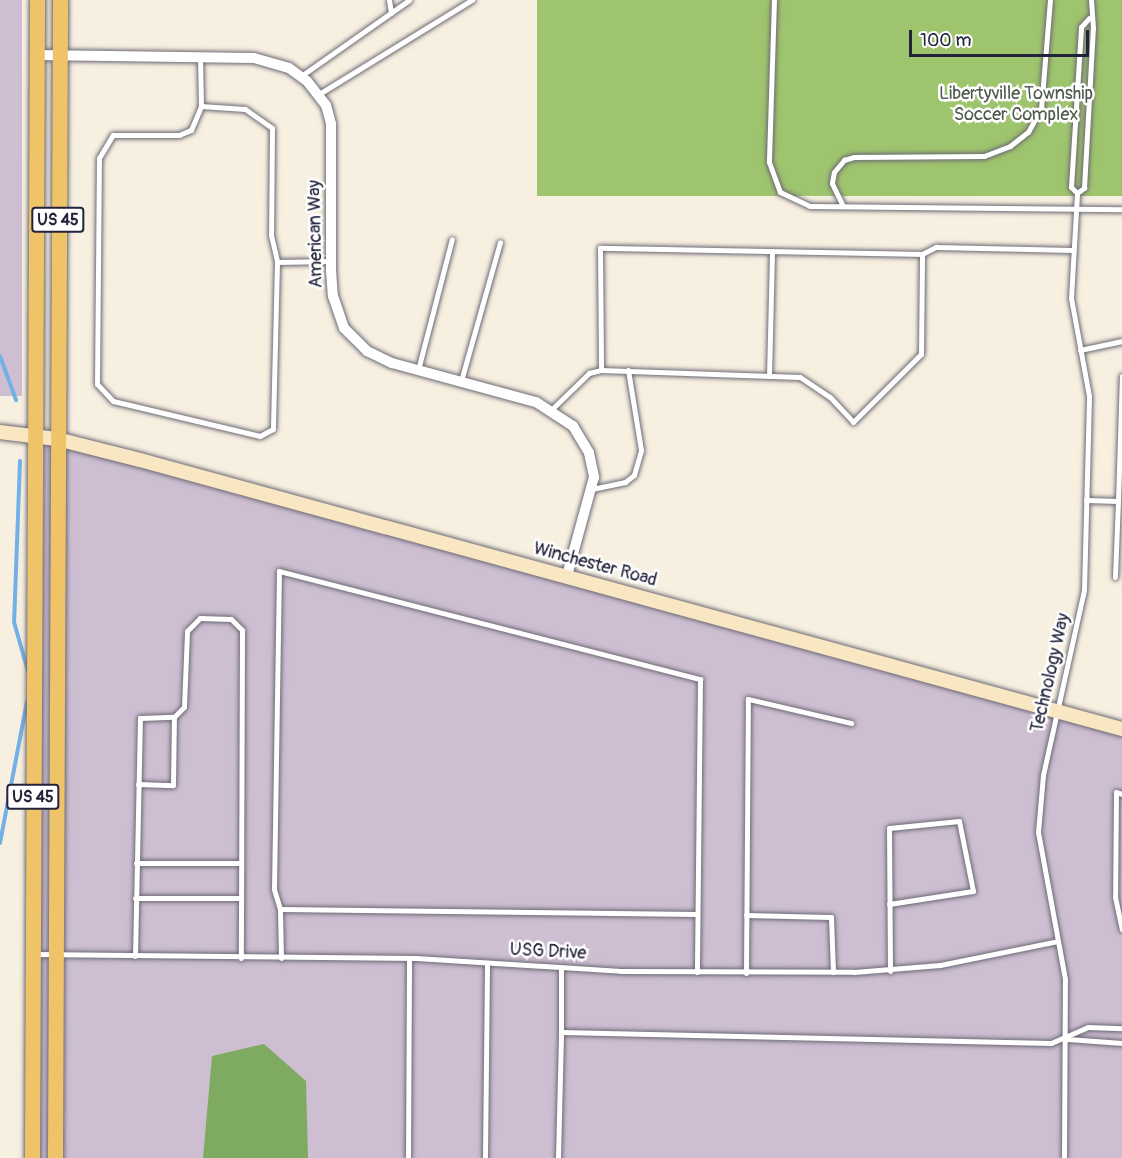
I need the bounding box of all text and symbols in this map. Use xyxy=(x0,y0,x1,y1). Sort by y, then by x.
scale bar xyxy=(912,18,1092,56)
text: 100 m xyxy=(920,29,972,52)
park label: Libertyville Township Soccer Complex xyxy=(939,84,1093,127)
street label: American Way xyxy=(304,180,328,288)
road number: US 45 xyxy=(31,207,85,233)
street label: Winchester Road xyxy=(531,538,659,592)
street label: Technology Way xyxy=(1027,611,1075,735)
road number: US 45 xyxy=(6,784,60,810)
street label: USG Drive xyxy=(509,939,587,965)

